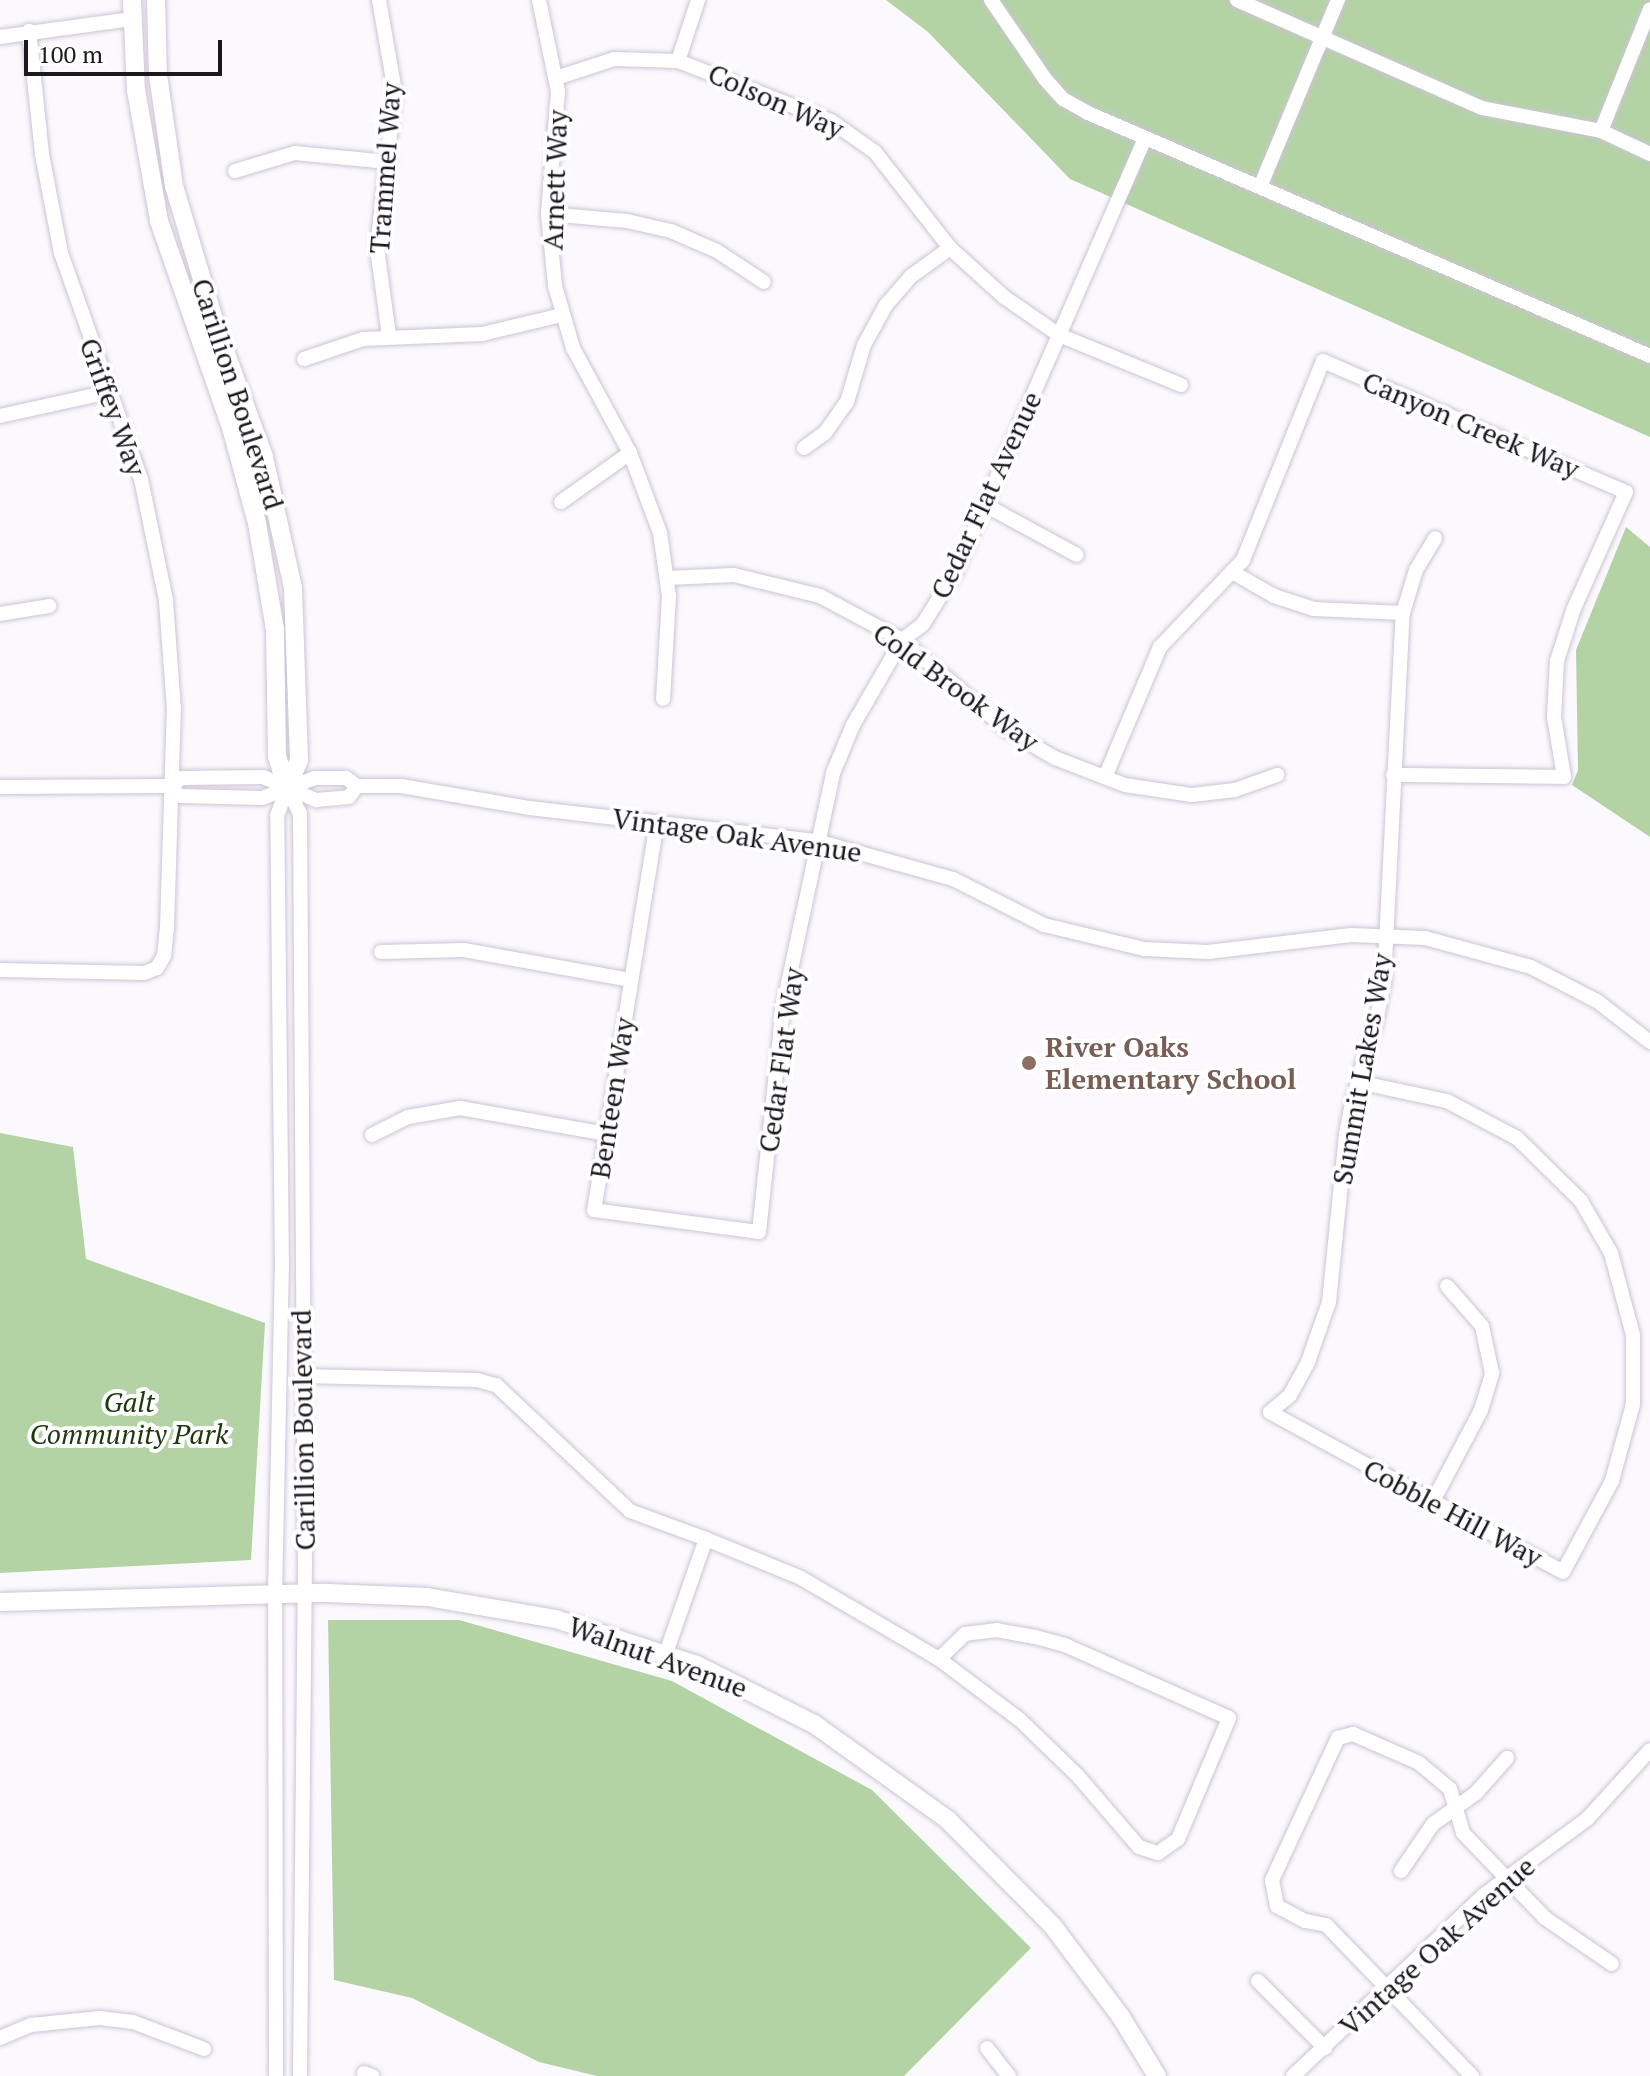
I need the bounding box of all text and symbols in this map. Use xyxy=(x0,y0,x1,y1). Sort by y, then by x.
scale bar xyxy=(28,24,226,74)
text: 100 m xyxy=(38,38,103,70)
street label: Colson Way xyxy=(703,56,849,146)
street label: Trammel Way xyxy=(362,81,408,255)
street label: Arnett Way xyxy=(536,109,574,251)
street label: Carillion Boulevard xyxy=(185,274,291,514)
street label: Griffey Way xyxy=(73,333,153,481)
street label: Canyon Creek Way xyxy=(1358,364,1584,486)
street label: Cedar Flat Avenue xyxy=(923,386,1049,604)
street label: Cold Brook Way xyxy=(867,616,1045,758)
street label: Vintage Oak Avenue xyxy=(610,801,864,869)
street label: Summit Lakes Way xyxy=(1325,951,1399,1187)
street label: Cedar Flat Way xyxy=(751,965,811,1155)
street label: Benteen Way xyxy=(583,1015,641,1181)
place label: River Oaks Elementary School xyxy=(1045,1030,1296,1096)
marker: River Oaks Elementary School xyxy=(1020,1054,1038,1072)
street label: Carillion Boulevard xyxy=(284,1309,322,1551)
park label: Galt Community Park xyxy=(29,1385,229,1451)
street label: Cobble Hill Way xyxy=(1358,1452,1548,1574)
street label: Walnut Avenue xyxy=(564,1609,752,1705)
street label: Vintage Oak Avenue xyxy=(1332,1849,1542,2043)

